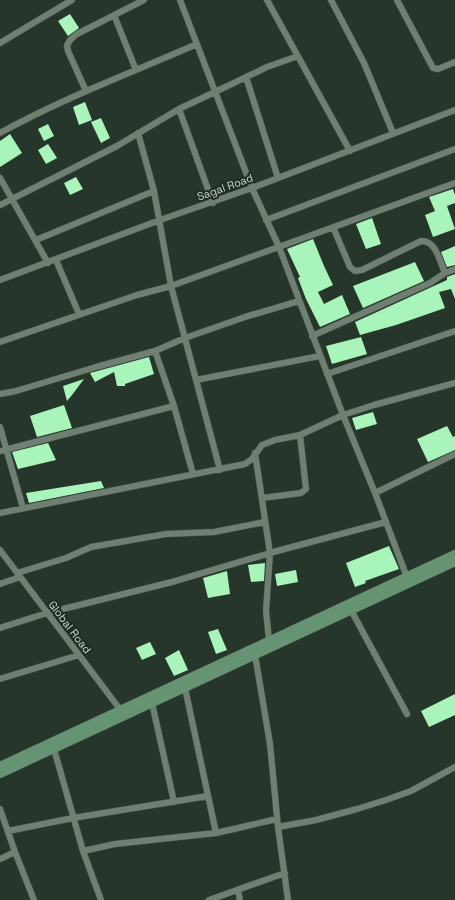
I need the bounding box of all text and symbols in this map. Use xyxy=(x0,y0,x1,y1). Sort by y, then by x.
street label: Sagal Road xyxy=(195,170,255,204)
street label: Global Road xyxy=(46,598,94,656)

